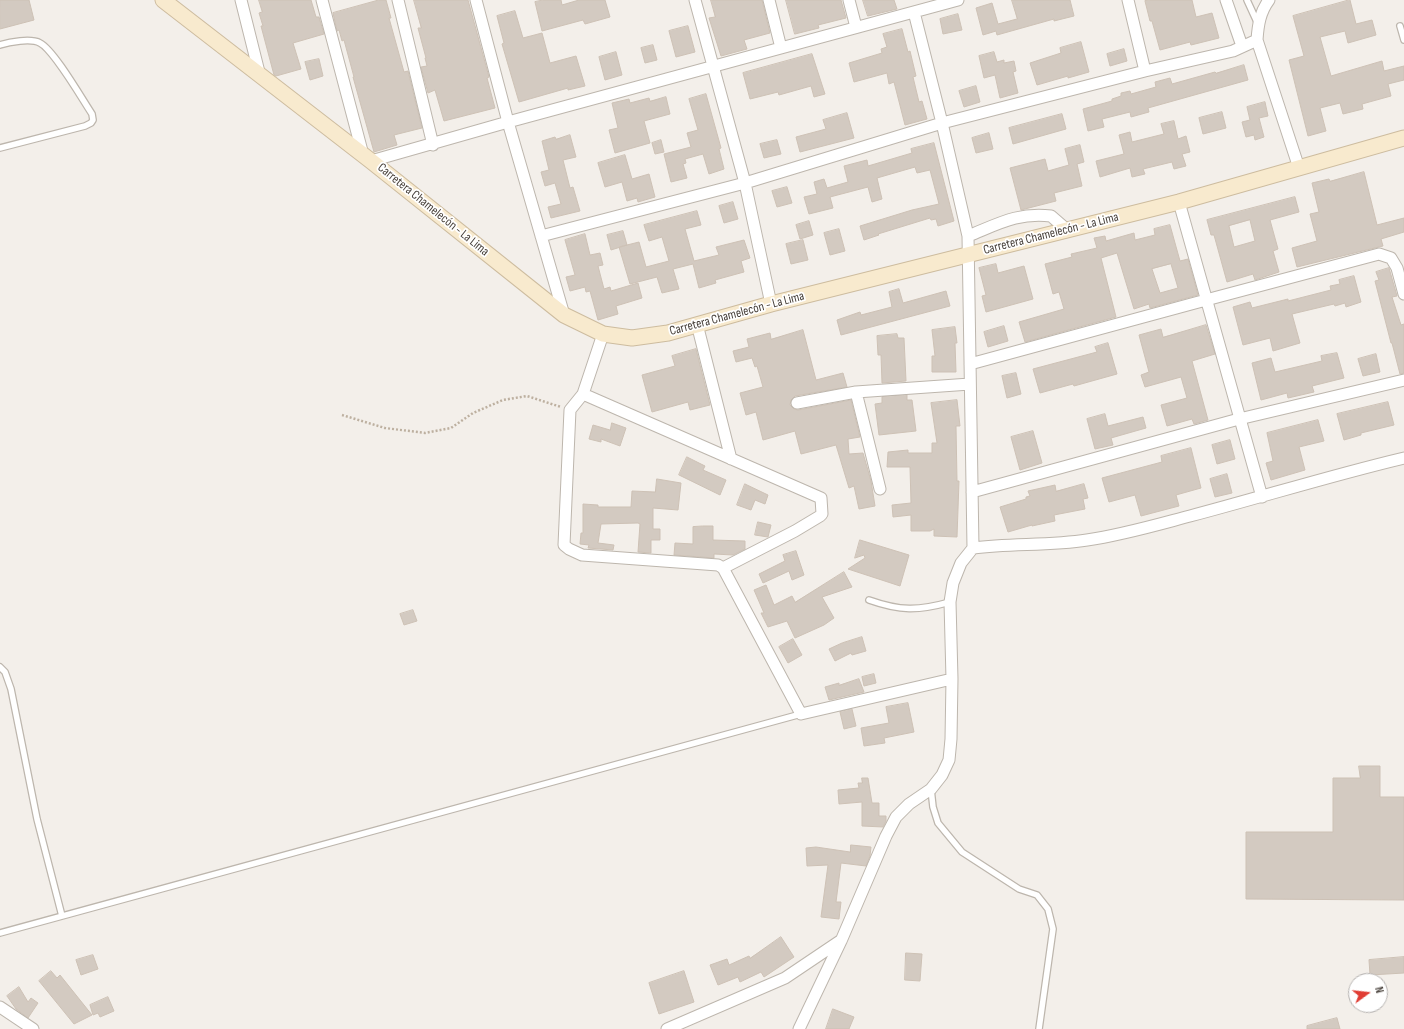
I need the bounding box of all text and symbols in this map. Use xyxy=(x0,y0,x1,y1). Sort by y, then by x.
street label: Carretera Chamelecón - La Lima xyxy=(374,160,492,260)
street label: Carretera Chamelecón - La Lima xyxy=(982,210,1120,258)
street label: Carretera Chamelecón - La Lima xyxy=(668,289,806,339)
north arrow xyxy=(1348,973,1388,1013)
text: N xyxy=(1372,986,1386,995)

